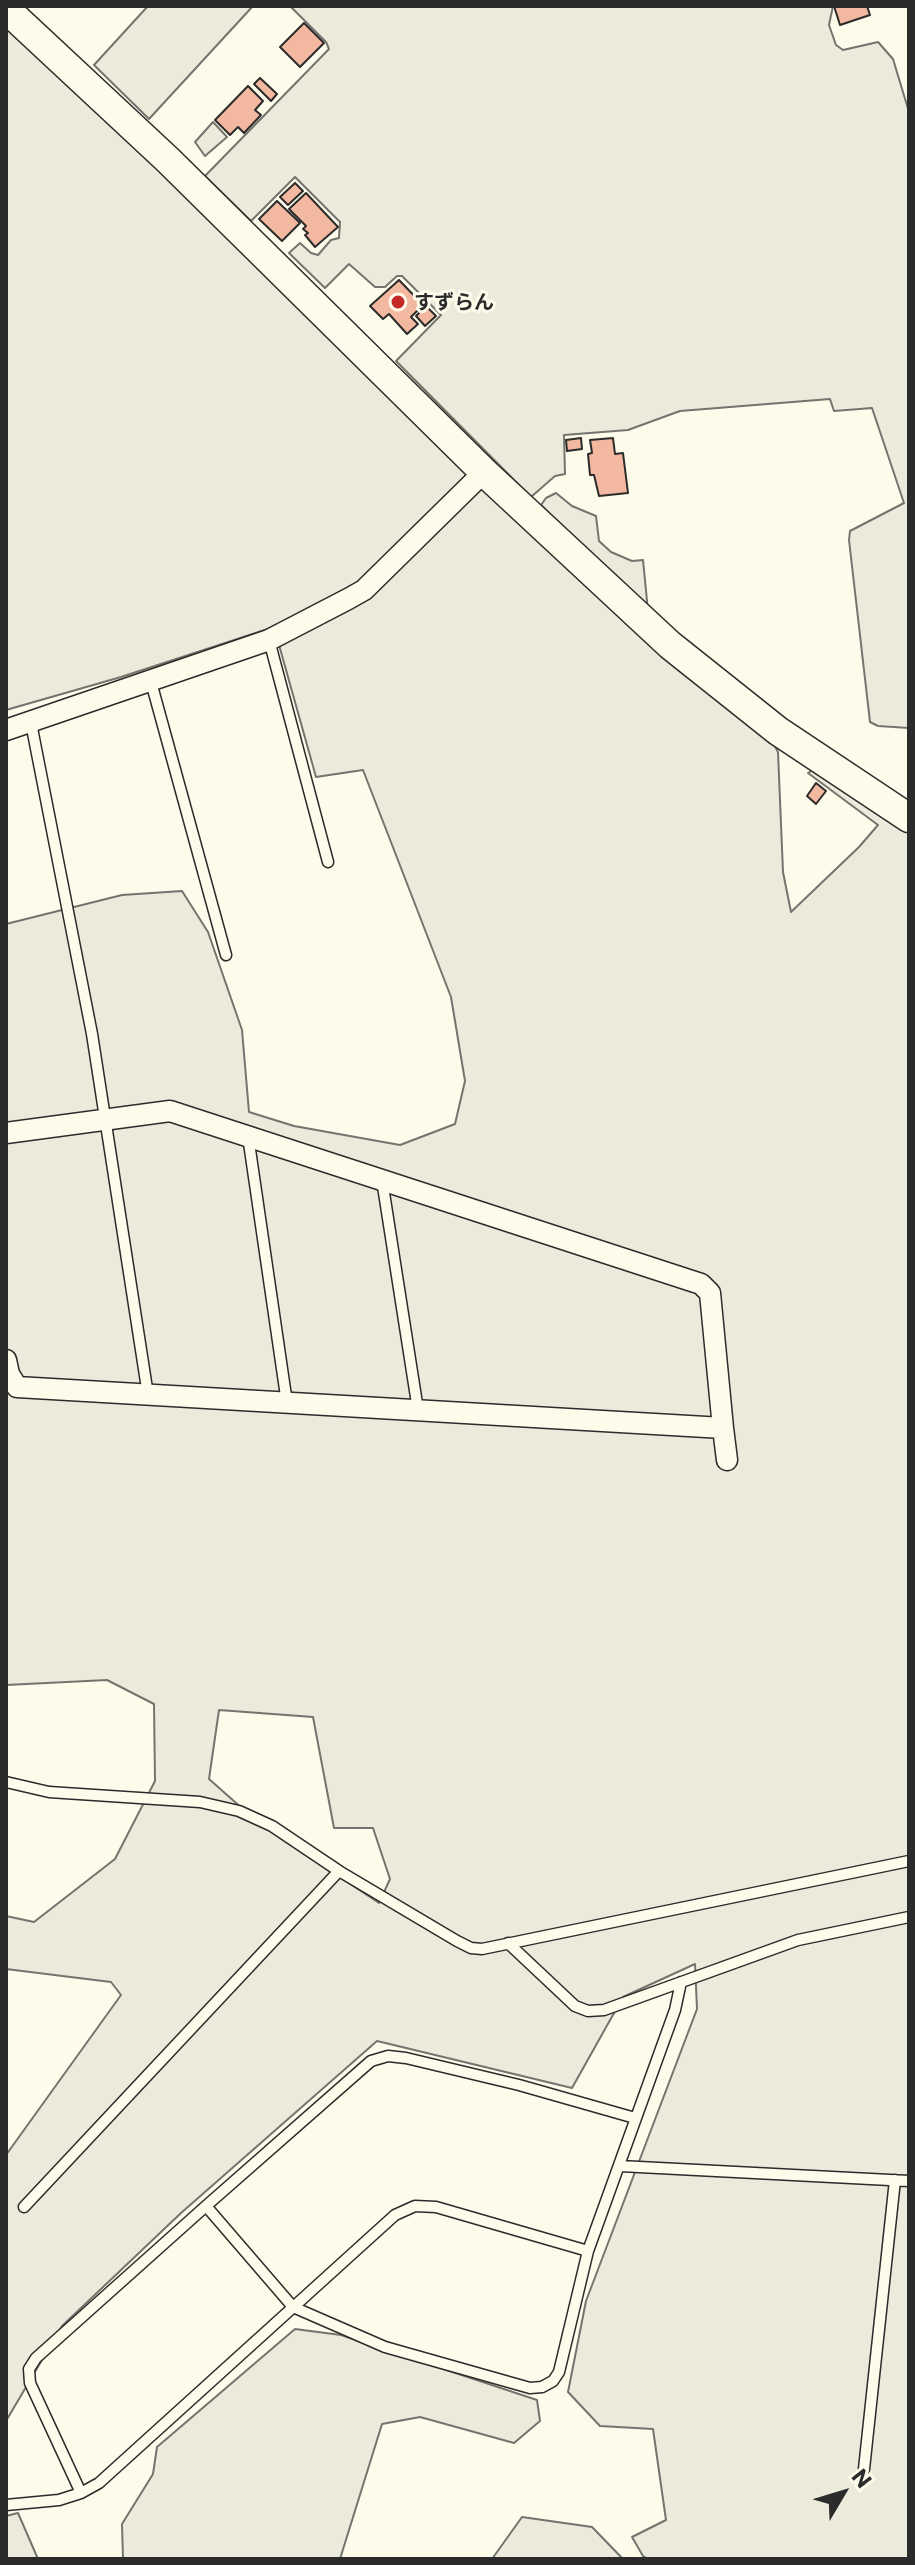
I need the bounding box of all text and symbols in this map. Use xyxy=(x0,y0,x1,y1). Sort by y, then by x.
place label: すずらん xyxy=(414,290,494,314)
marker: すずらん xyxy=(389,293,407,311)
north arrow xyxy=(803,2453,883,2533)
text: N xyxy=(847,2463,878,2493)

